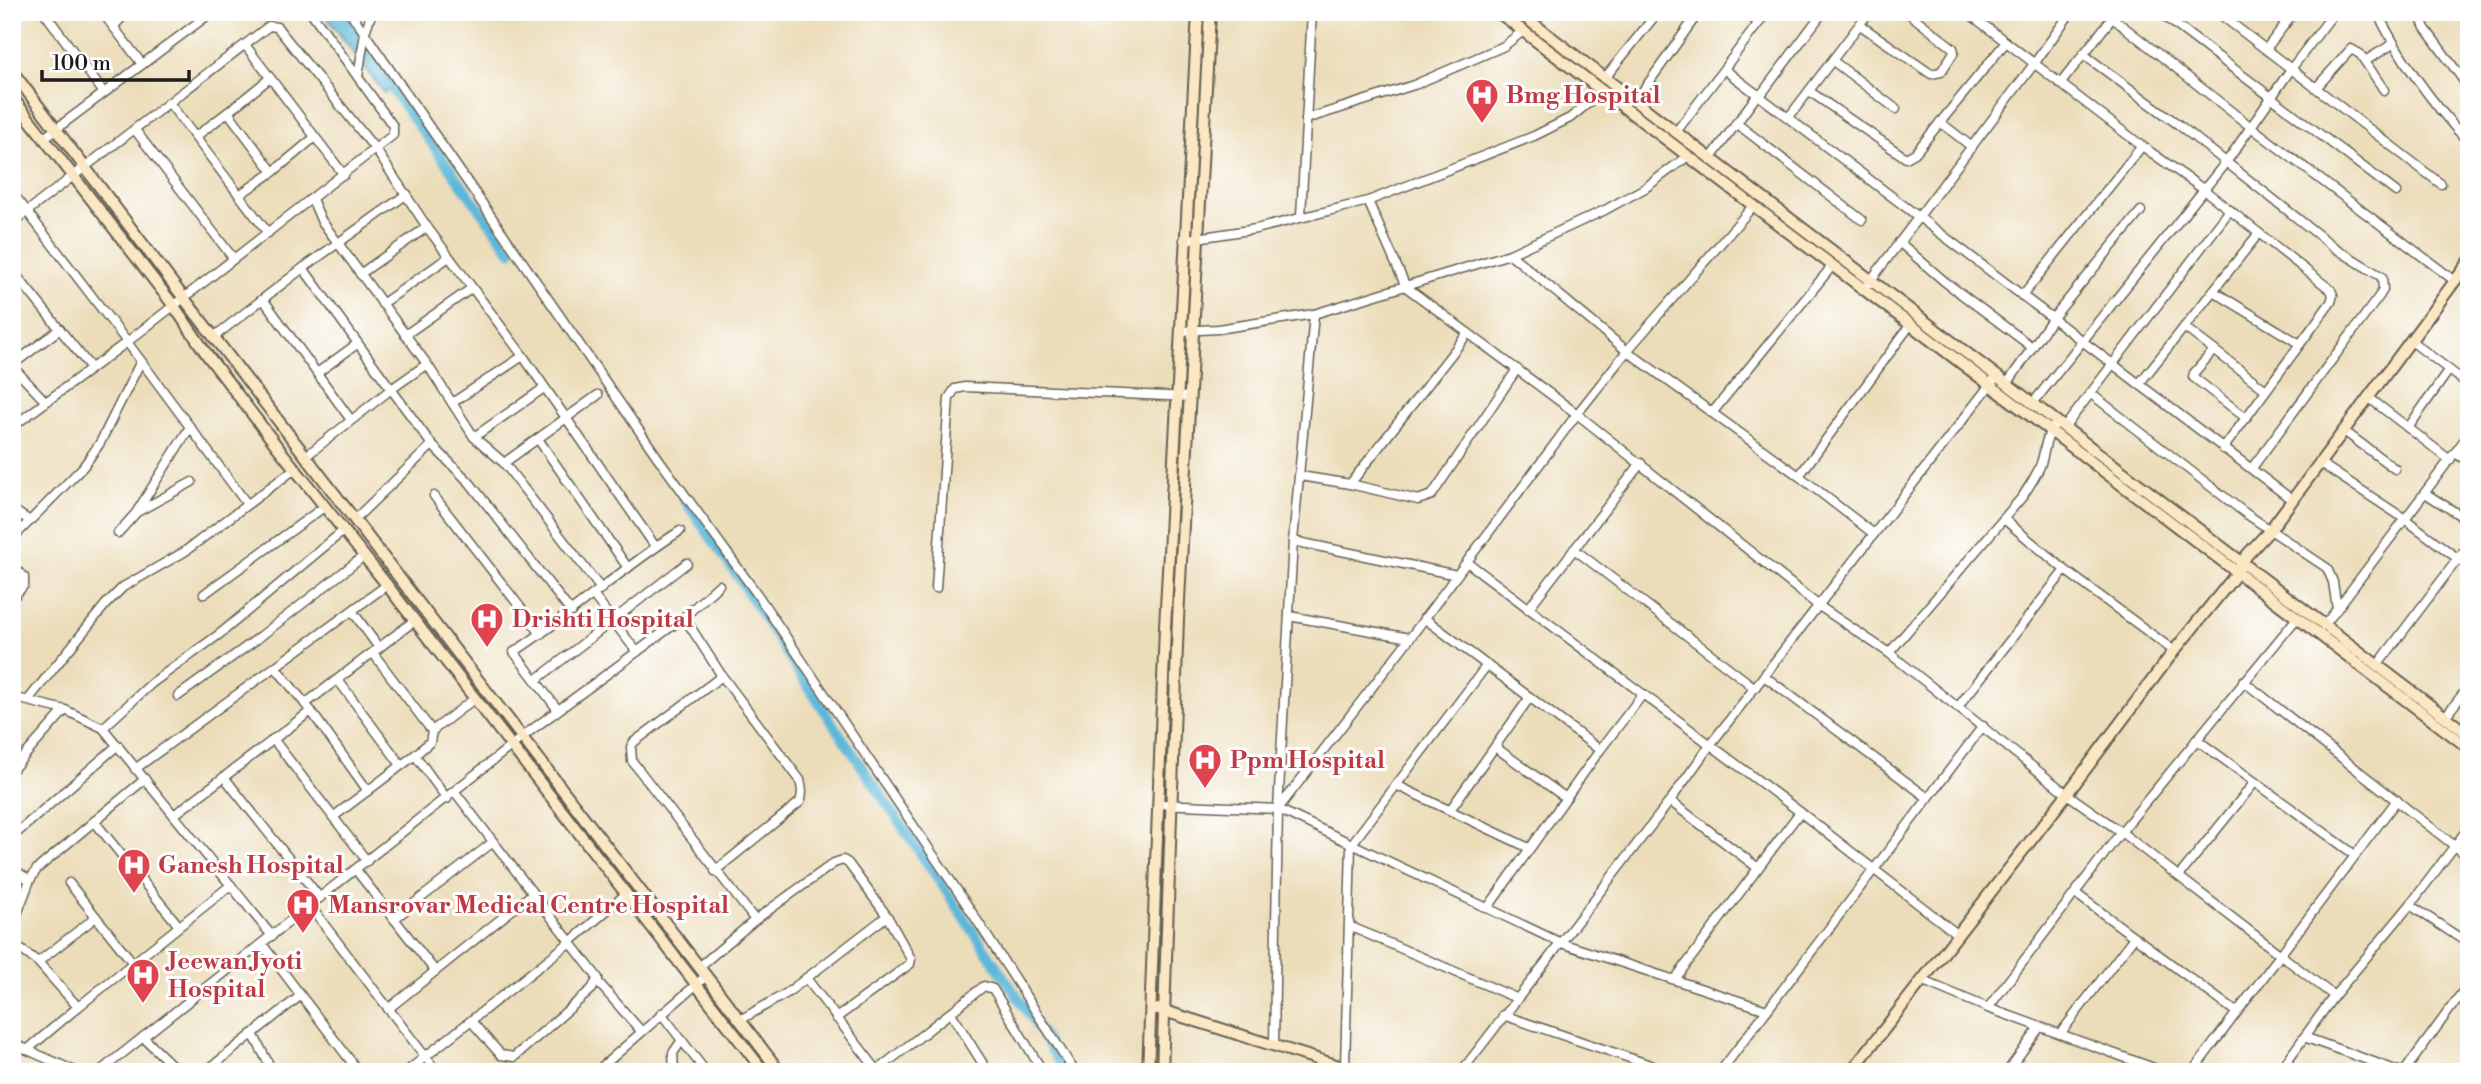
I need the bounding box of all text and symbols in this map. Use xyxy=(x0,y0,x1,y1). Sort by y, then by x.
scale bar xyxy=(42,38,189,82)
text: 100 m xyxy=(52,51,111,77)
hospital icon: Bmg Hospital xyxy=(1463,76,1501,125)
place label: Bmg Hospital xyxy=(1506,81,1661,111)
hospital icon: Drishti Hospital xyxy=(468,600,506,649)
place label: Drishti Hospital xyxy=(512,605,694,635)
hospital icon: Ppm Hospital xyxy=(1186,741,1224,790)
place label: Ppm Hospital xyxy=(1230,746,1385,776)
hospital icon: Ganesh Hospital xyxy=(115,846,153,895)
place label: Ganesh Hospital xyxy=(158,851,344,881)
hospital icon: Mansrovar Medical Centre Hospital xyxy=(284,886,322,935)
place label: Mansrovar Medical Centre Hospital xyxy=(328,891,729,921)
place label: Jeewan Jyoti Hospital xyxy=(165,947,303,1005)
hospital icon: Jeewan Jyoti Hospital xyxy=(124,956,162,1005)

